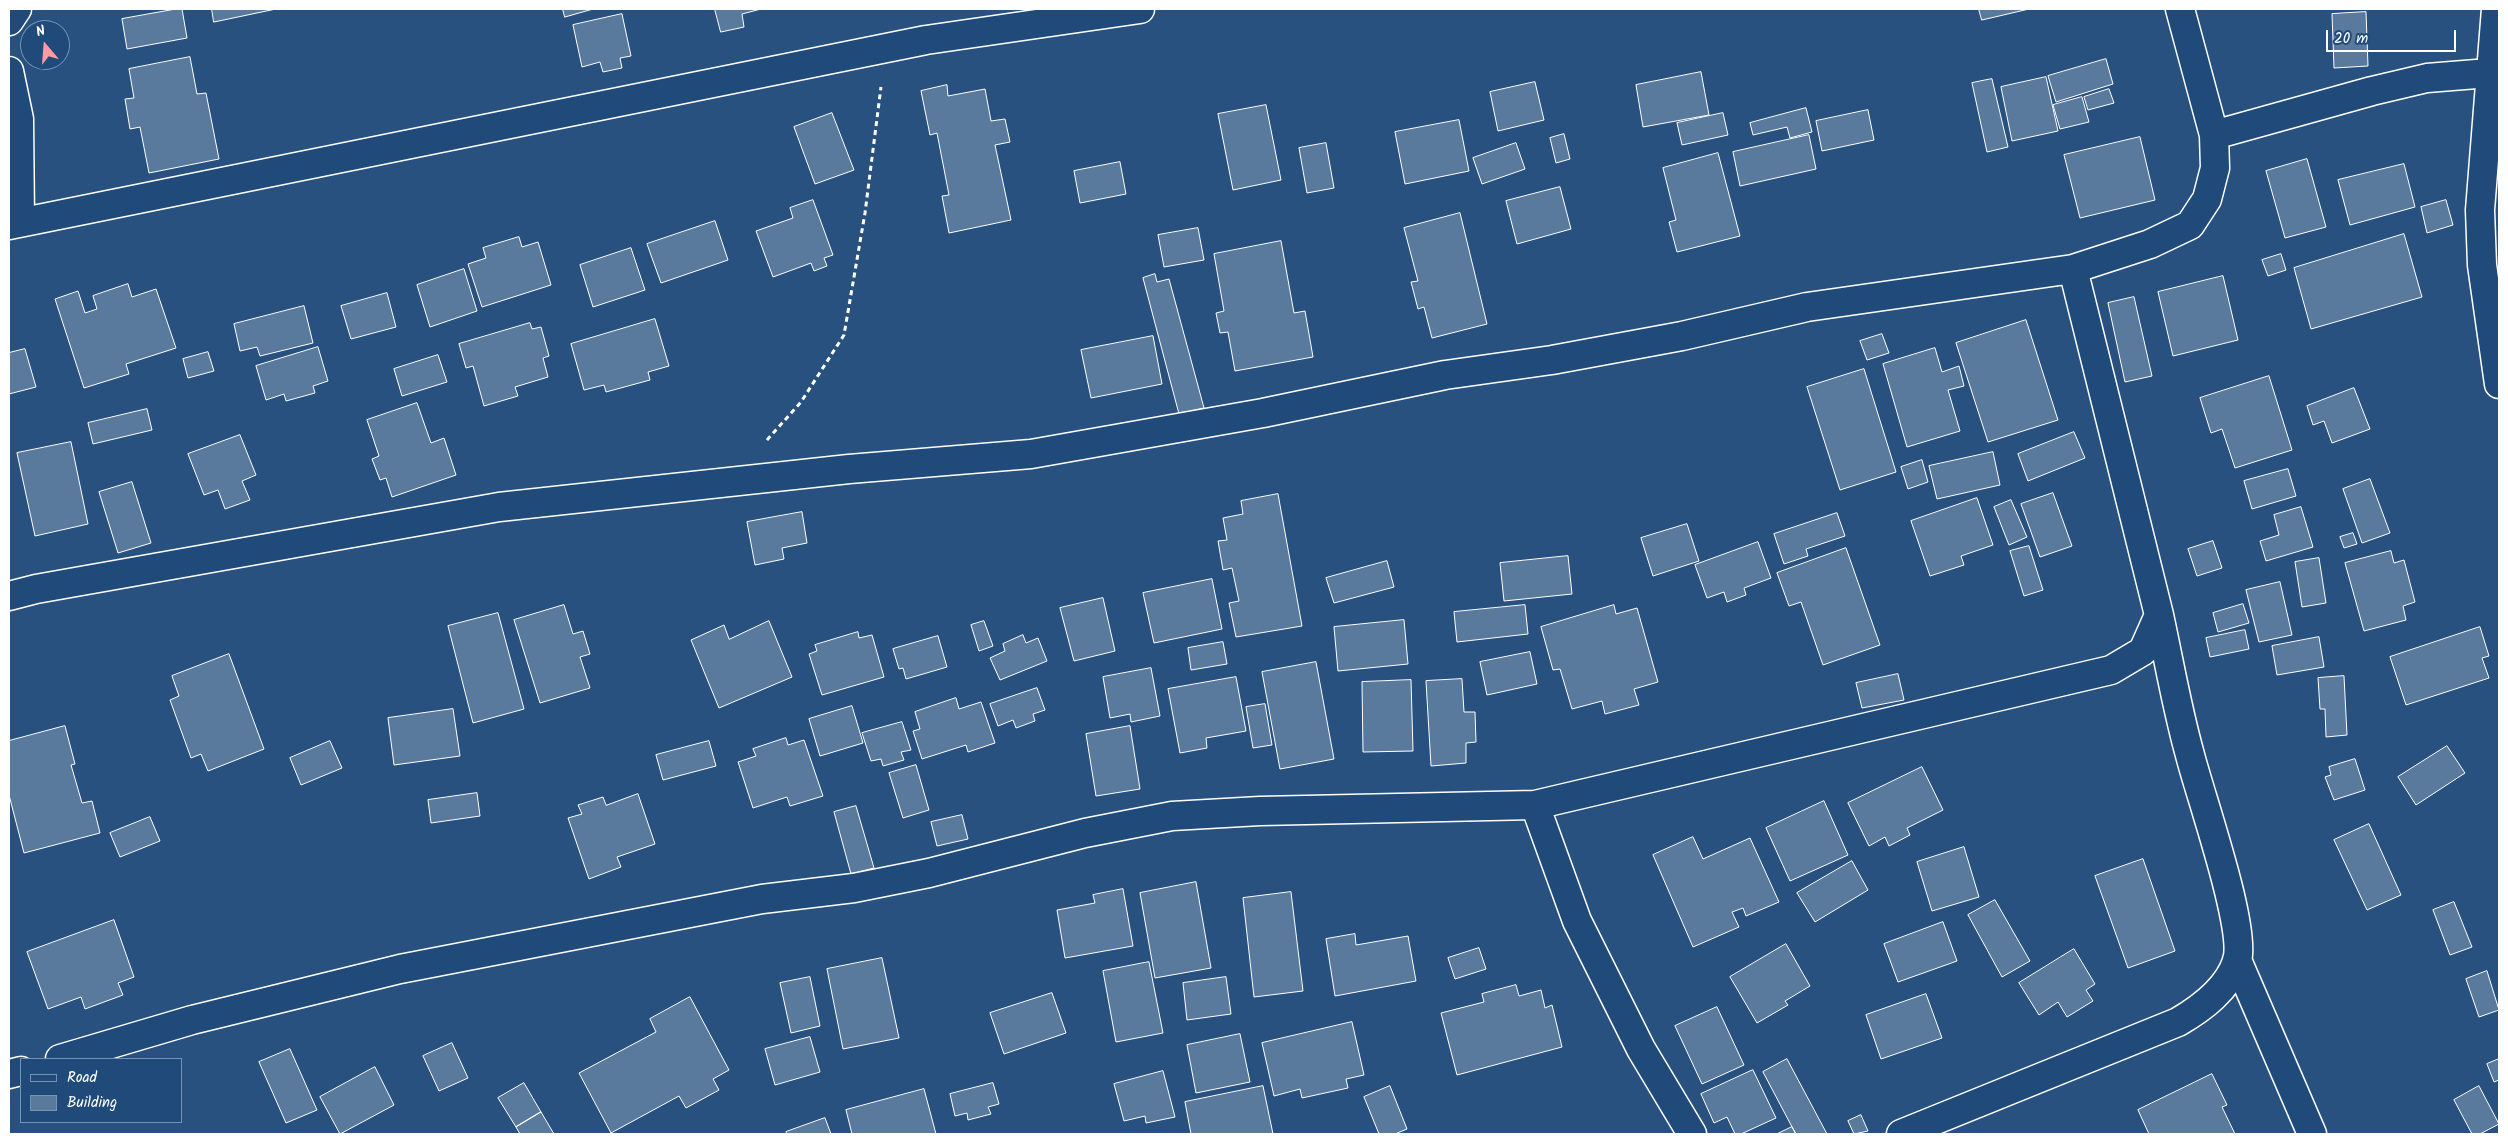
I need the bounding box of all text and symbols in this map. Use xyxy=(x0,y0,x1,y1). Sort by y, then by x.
north arrow xyxy=(20,20,70,70)
text: N xyxy=(33,20,48,44)
scale bar xyxy=(2328,20,2458,52)
text: 20 m xyxy=(2334,27,2368,51)
legend xyxy=(20,1058,182,1123)
text: Road xyxy=(67,1066,97,1090)
text: Building xyxy=(67,1091,117,1115)

